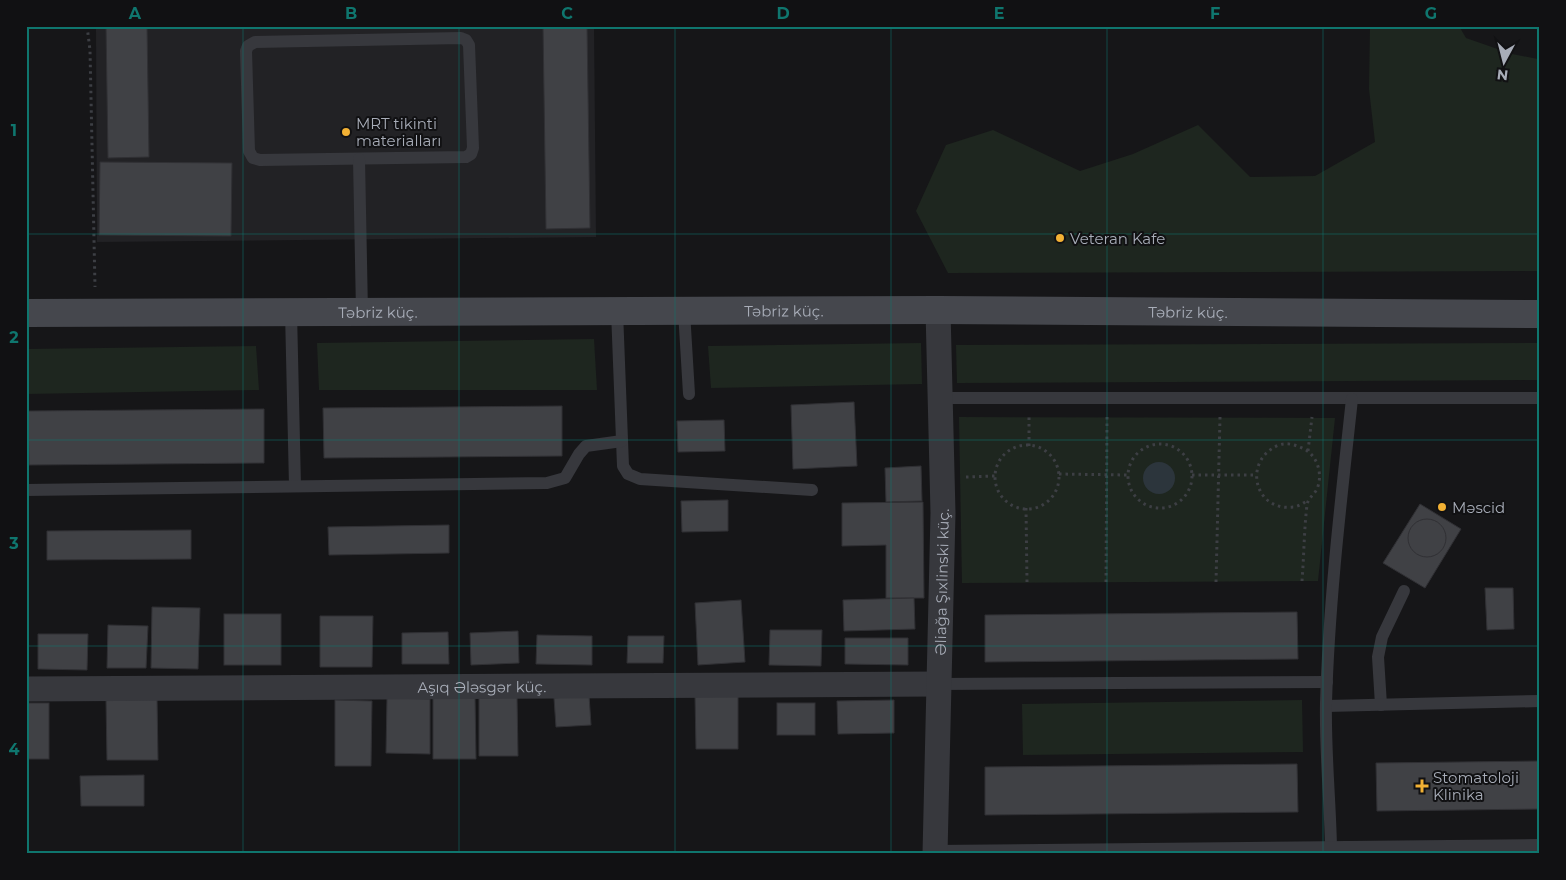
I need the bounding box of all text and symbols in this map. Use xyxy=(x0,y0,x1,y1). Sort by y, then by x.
text: A xyxy=(128,4,142,23)
text: B xyxy=(345,4,357,23)
text: C xyxy=(561,4,573,23)
text: D xyxy=(776,4,790,23)
text: E xyxy=(994,4,1004,23)
text: F xyxy=(1210,4,1220,23)
text: G xyxy=(1425,4,1437,23)
north arrow xyxy=(1478,38,1528,88)
text: N xyxy=(1496,65,1509,85)
place label: MRT tikinti materialları xyxy=(356,114,441,150)
text: 1 xyxy=(11,121,17,140)
marker: MRT tikinti materialları xyxy=(340,126,352,138)
place label: Veteran Kafe xyxy=(1070,229,1165,248)
marker: Veteran Kafe xyxy=(1054,232,1066,244)
street label: Təbriz küç. xyxy=(744,301,824,320)
street label: Təbriz küç. xyxy=(338,302,418,321)
street label: Təbriz küç. xyxy=(1148,302,1228,321)
text: 2 xyxy=(9,328,19,347)
place label: Məscid xyxy=(1452,498,1505,517)
marker: Məscid xyxy=(1436,501,1448,513)
street label: Əliağa Şıxlinski küç. xyxy=(930,508,953,656)
text: 3 xyxy=(8,534,19,553)
street label: Aşıq Ələsgər küç. xyxy=(417,677,547,696)
text: 4 xyxy=(8,740,20,759)
place label: Stomatoloji Klinika xyxy=(1433,768,1519,804)
marker: Stomatoloji Klinika xyxy=(1415,779,1429,793)

